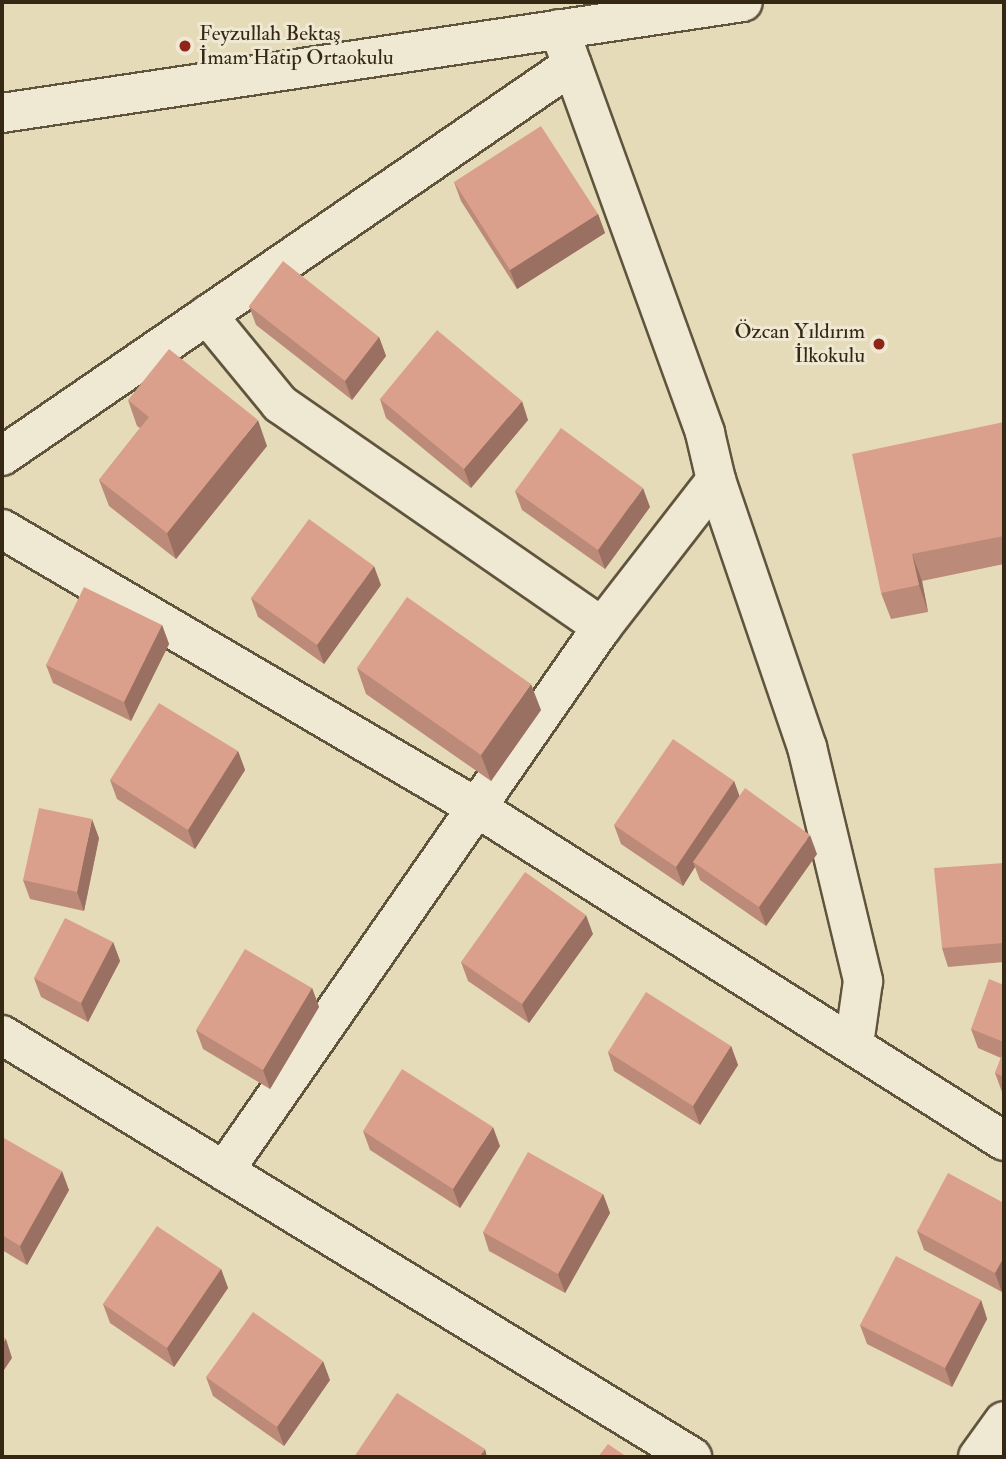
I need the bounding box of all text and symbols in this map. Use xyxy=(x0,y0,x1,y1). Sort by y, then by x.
place label: Feyzullah Bektaş İmam Hatip Ortaokulu xyxy=(199,21,394,71)
marker: Feyzullah Bektaş İmam Hatip Ortaokulu xyxy=(177,38,193,54)
place label: Özcan Yıldırım İlkokulu xyxy=(734,319,865,369)
marker: Özcan Yıldırım İlkokulu xyxy=(871,336,887,352)

